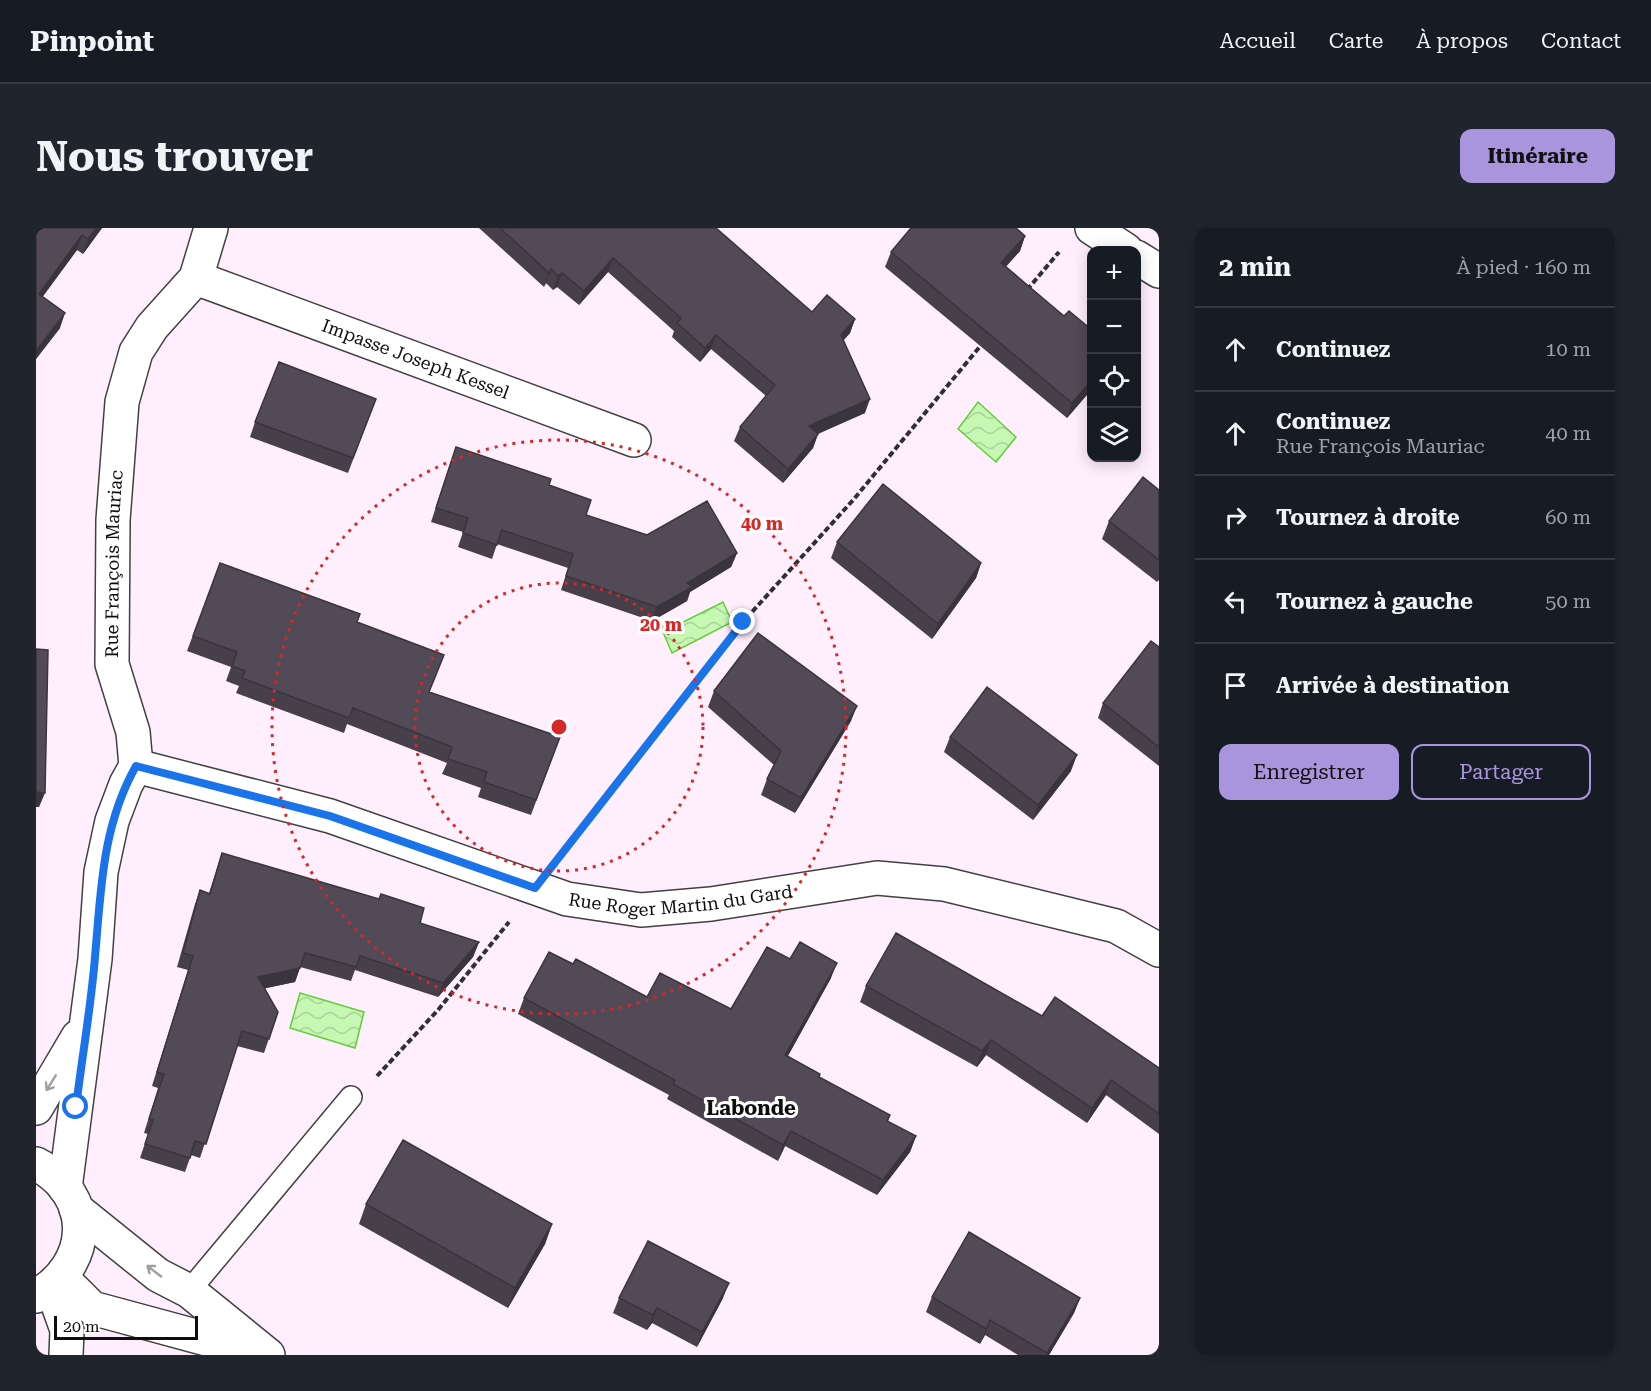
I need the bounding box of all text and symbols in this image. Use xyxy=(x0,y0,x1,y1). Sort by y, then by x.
text: Pinpoint xyxy=(30,25,154,58)
text: Accueil xyxy=(1220,29,1296,53)
text: Carte xyxy=(1329,29,1383,53)
text: À propos xyxy=(1416,29,1508,53)
text: Contact xyxy=(1541,29,1621,53)
button: Itinéraire xyxy=(1460,129,1615,183)
text: Nous trouver xyxy=(36,132,313,181)
map controls xyxy=(1087,246,1141,462)
button: + xyxy=(1087,246,1141,300)
text: 2 min xyxy=(1219,252,1291,282)
text: À pied · 160 m xyxy=(1457,255,1591,279)
button: − xyxy=(1087,300,1141,354)
street label: Impasse Joseph Kessel xyxy=(319,315,513,403)
icon: ahead xyxy=(1219,333,1252,366)
text: Continuez xyxy=(1276,337,1390,362)
text: 10 m xyxy=(1545,337,1591,361)
button: locate xyxy=(1087,354,1141,408)
button: layers xyxy=(1087,408,1141,462)
text: Continuez xyxy=(1276,409,1390,434)
icon: ahead xyxy=(1219,417,1252,450)
text: 40 m xyxy=(1545,421,1591,445)
text: Rue François Mauriac xyxy=(1276,434,1485,458)
street label: Rue François Mauriac xyxy=(101,469,127,658)
icon: right xyxy=(1219,501,1252,534)
text: Tournez à droite xyxy=(1276,505,1460,530)
text: 60 m xyxy=(1545,505,1591,529)
text: 40 m xyxy=(741,513,784,534)
icon: left xyxy=(1219,585,1252,618)
text: Tournez à gauche xyxy=(1276,589,1473,614)
text: 50 m xyxy=(1545,589,1591,613)
route end xyxy=(729,608,755,634)
text: 20 m xyxy=(640,614,683,635)
icon: arrive xyxy=(1219,669,1252,702)
text: Arrivée à destination xyxy=(1276,673,1510,698)
centre of rings xyxy=(549,717,569,737)
button: Enregistrer xyxy=(1219,744,1399,800)
button: Partager xyxy=(1411,744,1591,800)
street label: Rue Roger Martin du Gard xyxy=(567,880,794,920)
one-way arrow xyxy=(45,1074,57,1091)
route start xyxy=(62,1093,88,1119)
district label: Labonde xyxy=(706,1096,796,1120)
one-way arrow xyxy=(146,1264,162,1277)
scale bar xyxy=(54,1313,198,1340)
text: 20 m xyxy=(63,1317,100,1336)

